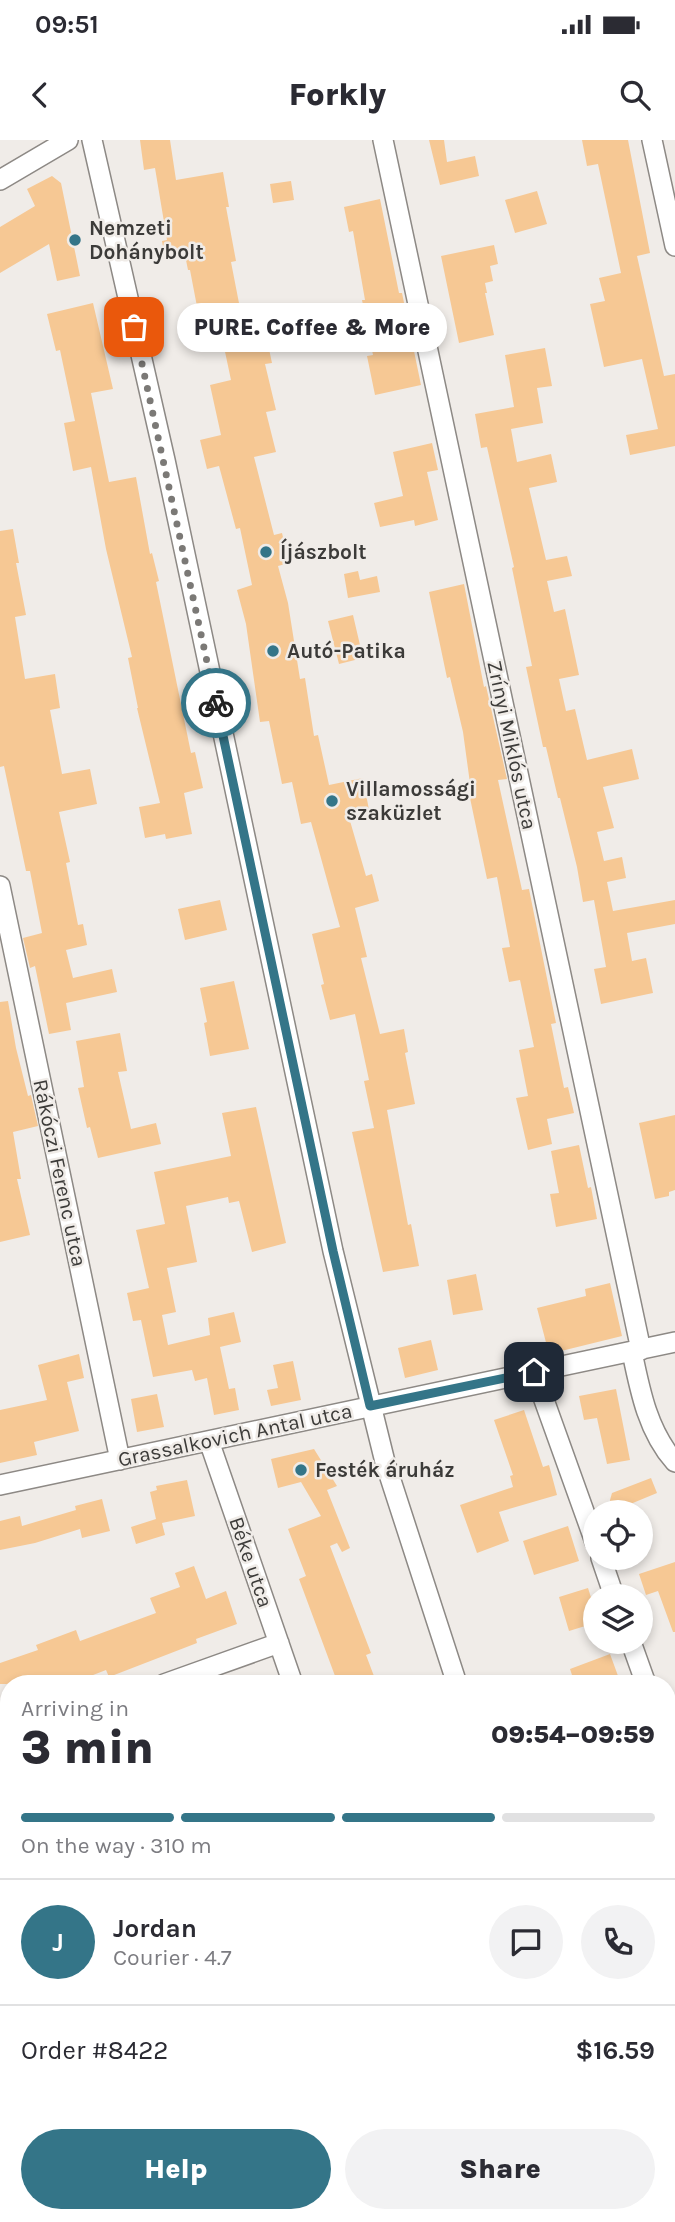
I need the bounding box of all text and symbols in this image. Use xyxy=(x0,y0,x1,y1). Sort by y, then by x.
text: 09:51 xyxy=(35,9,99,40)
icon: back xyxy=(21,76,59,114)
text: Forkly xyxy=(289,76,386,113)
icon: search xyxy=(616,76,654,114)
place label: Nemzeti Dohánybolt xyxy=(89,216,204,264)
marker: Nemzeti Dohánybolt xyxy=(67,232,83,248)
pin xyxy=(104,297,164,357)
callout: PURE. Coffee & More xyxy=(176,302,446,352)
icon: bag xyxy=(115,308,153,346)
text: PURE. Coffee & More xyxy=(194,314,430,341)
place label: Íjászbolt xyxy=(280,538,367,564)
marker: Íjászbolt xyxy=(258,544,274,560)
place label: Autó-Patika xyxy=(287,639,406,663)
marker: Autó-Patika xyxy=(265,643,281,659)
street label: Zrínyi Miklós utca xyxy=(482,658,542,832)
courier xyxy=(181,668,251,738)
icon: bike xyxy=(197,684,235,722)
place label: Villamossági szaküzlet xyxy=(346,777,476,825)
marker: Villamossági szaküzlet xyxy=(324,793,340,809)
street label: Rákóczi Ferenc utca xyxy=(28,1077,92,1269)
pin xyxy=(504,1342,564,1402)
icon: home xyxy=(515,1353,553,1391)
street label: Grassalkovich Antal utca xyxy=(116,1398,354,1472)
place label: Festék áruház xyxy=(315,1458,455,1482)
marker: Festék áruház xyxy=(293,1462,309,1478)
map controls xyxy=(583,1500,653,1654)
button: locate xyxy=(583,1500,653,1570)
street label: Béke utca xyxy=(224,1513,278,1611)
button: layers xyxy=(583,1584,653,1654)
text: Arriving in xyxy=(21,1695,129,1722)
text: 09:54–09:59 xyxy=(491,1719,655,1750)
text: 3 min xyxy=(21,1721,154,1775)
text: On the way · 310 m xyxy=(21,1832,212,1859)
button: chat xyxy=(489,1905,563,1979)
button: phone xyxy=(581,1905,655,1979)
text: Jordan xyxy=(113,1913,197,1944)
text: J xyxy=(52,1927,64,1958)
text: Courier · 4.7 xyxy=(113,1944,232,1971)
text: Order #8422 xyxy=(21,2035,168,2066)
text: $16.59 xyxy=(575,2035,655,2066)
button: Help xyxy=(21,2129,331,2209)
button: Share xyxy=(345,2129,655,2209)

